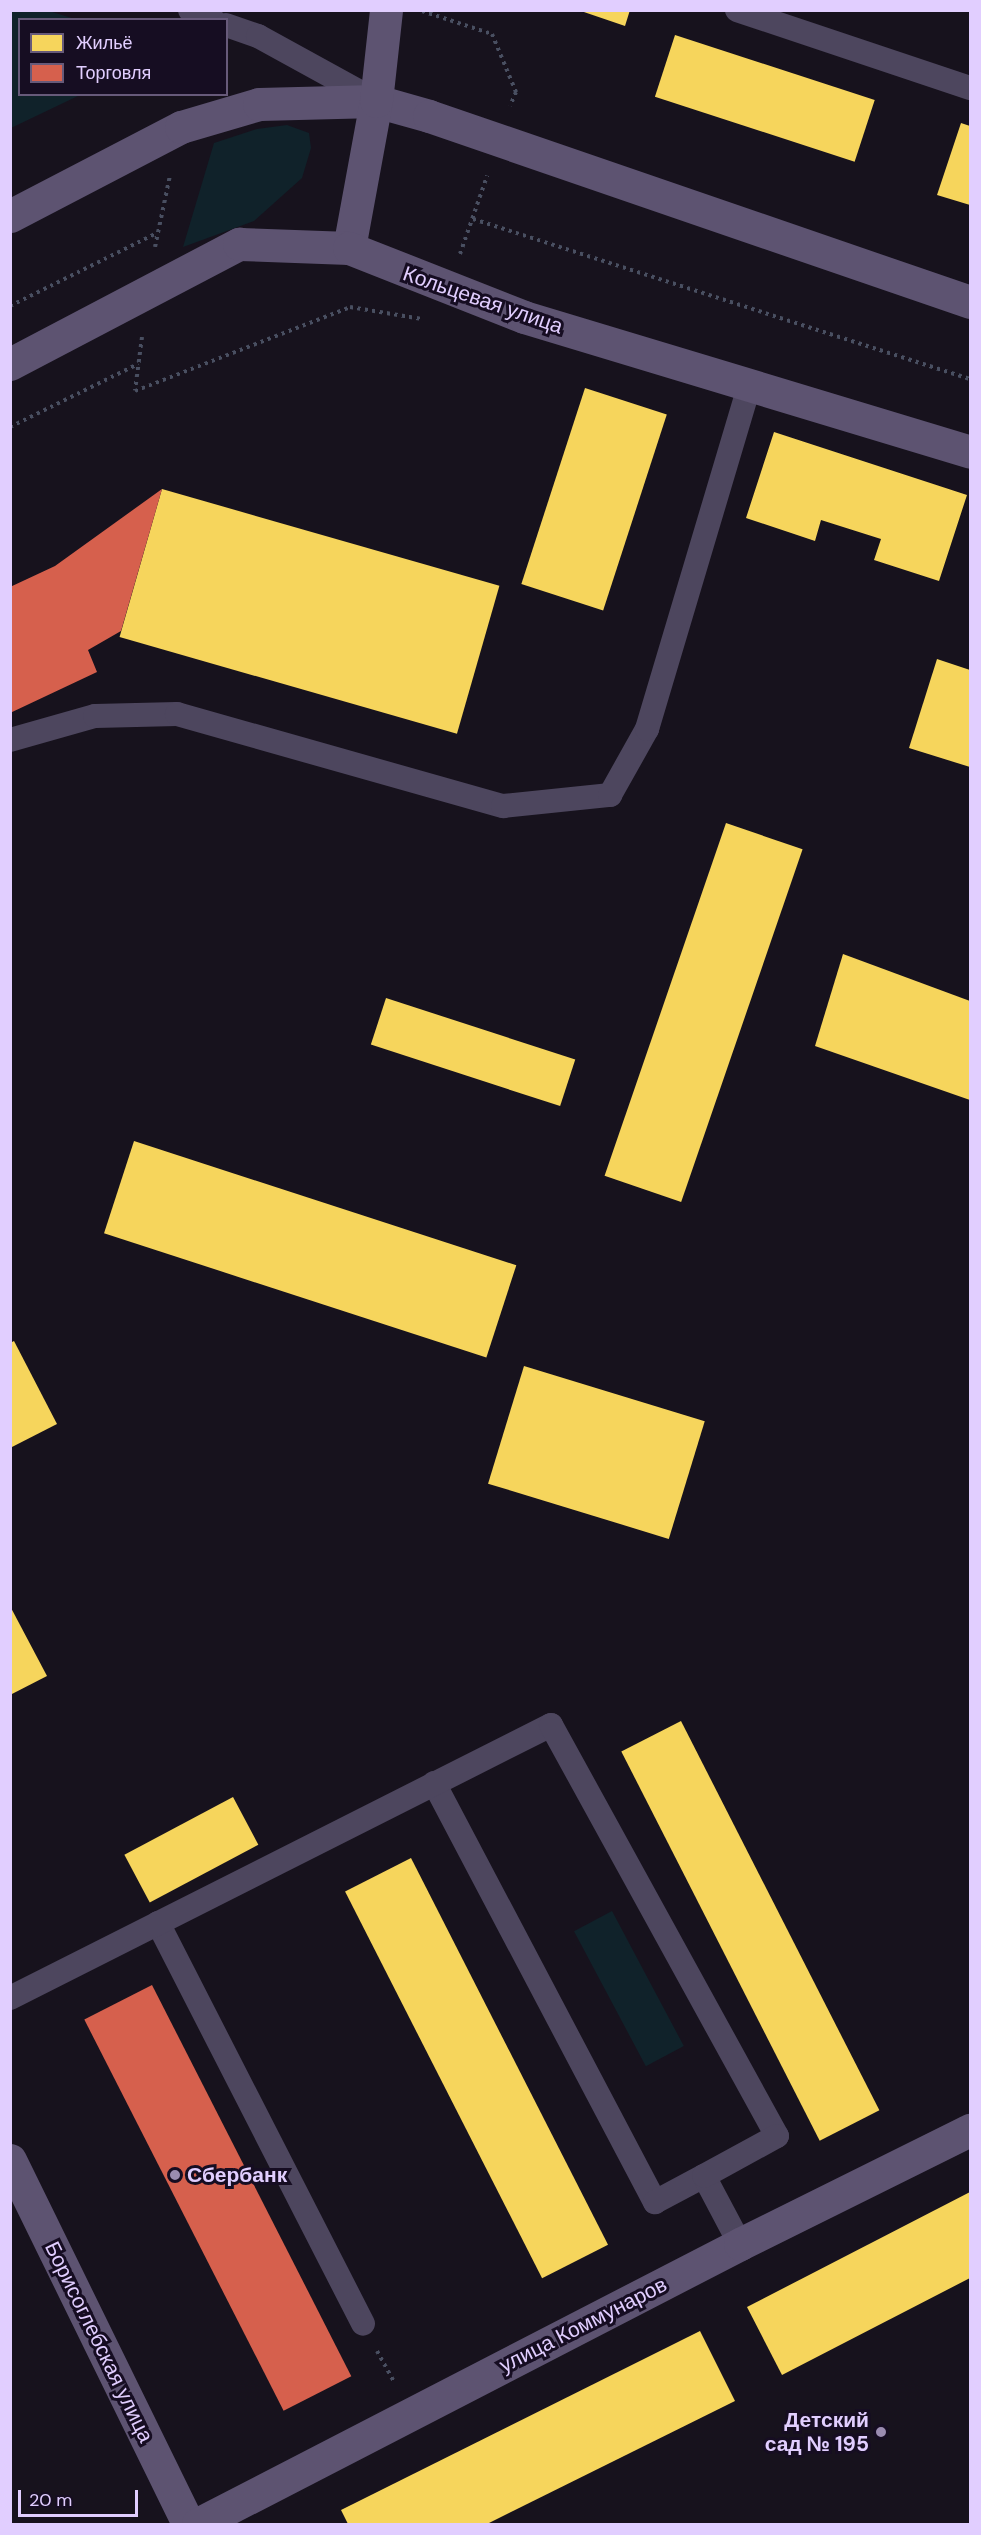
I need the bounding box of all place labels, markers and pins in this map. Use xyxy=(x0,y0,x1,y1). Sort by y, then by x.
place label: Сбербанк xyxy=(187,2162,287,2188)
marker: Сбербанк xyxy=(168,2168,182,2182)
place label: Детский сад № 195 xyxy=(765,2407,869,2457)
marker: Детский сад № 195 xyxy=(874,2425,888,2439)

